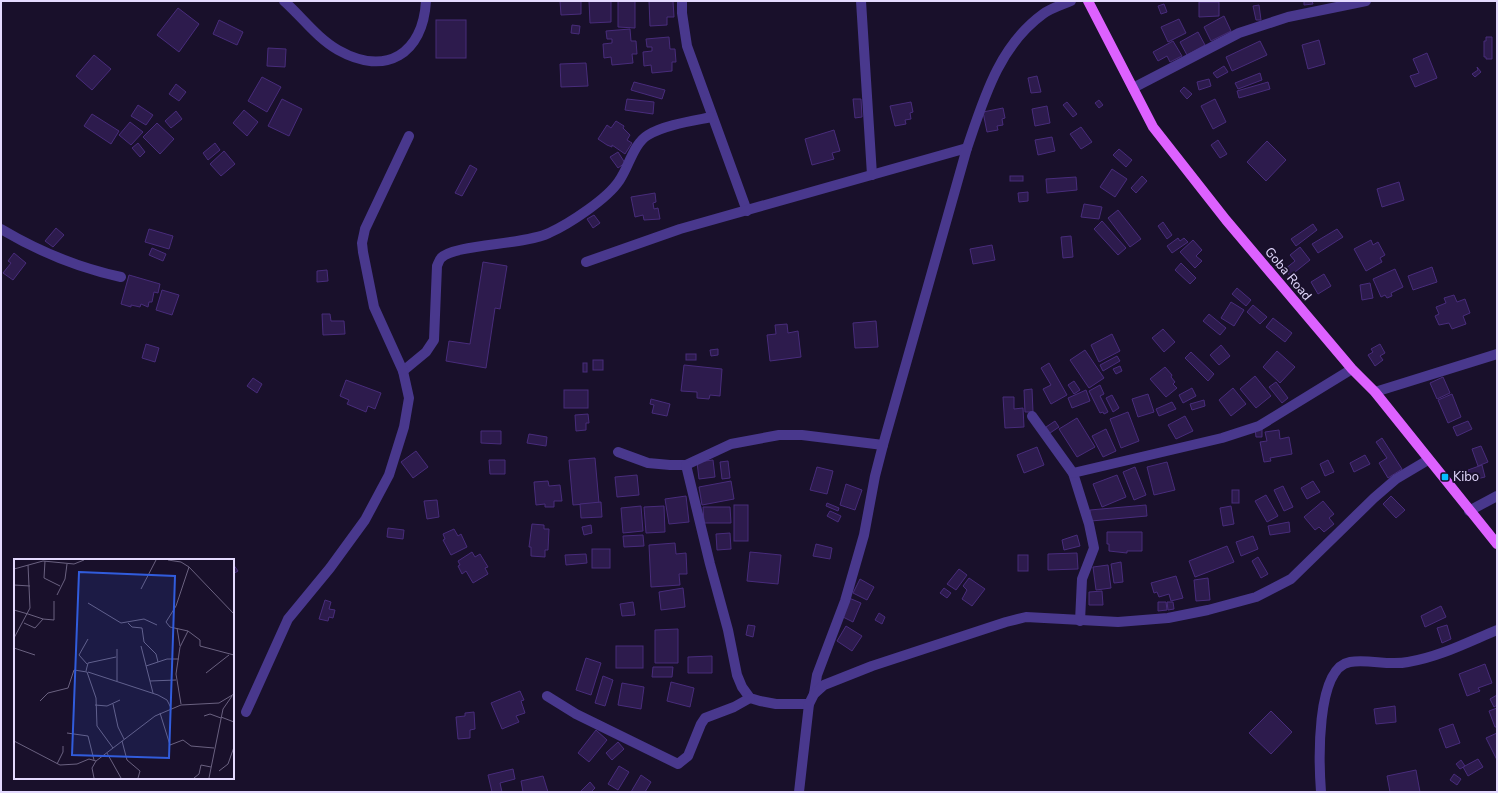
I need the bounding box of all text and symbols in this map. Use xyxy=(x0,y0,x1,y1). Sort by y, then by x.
street label: Goba Road xyxy=(1260,243,1316,305)
place label: Kibo xyxy=(1453,468,1479,486)
marker: Kibo xyxy=(1440,472,1450,482)
inset map xyxy=(14,559,234,779)

